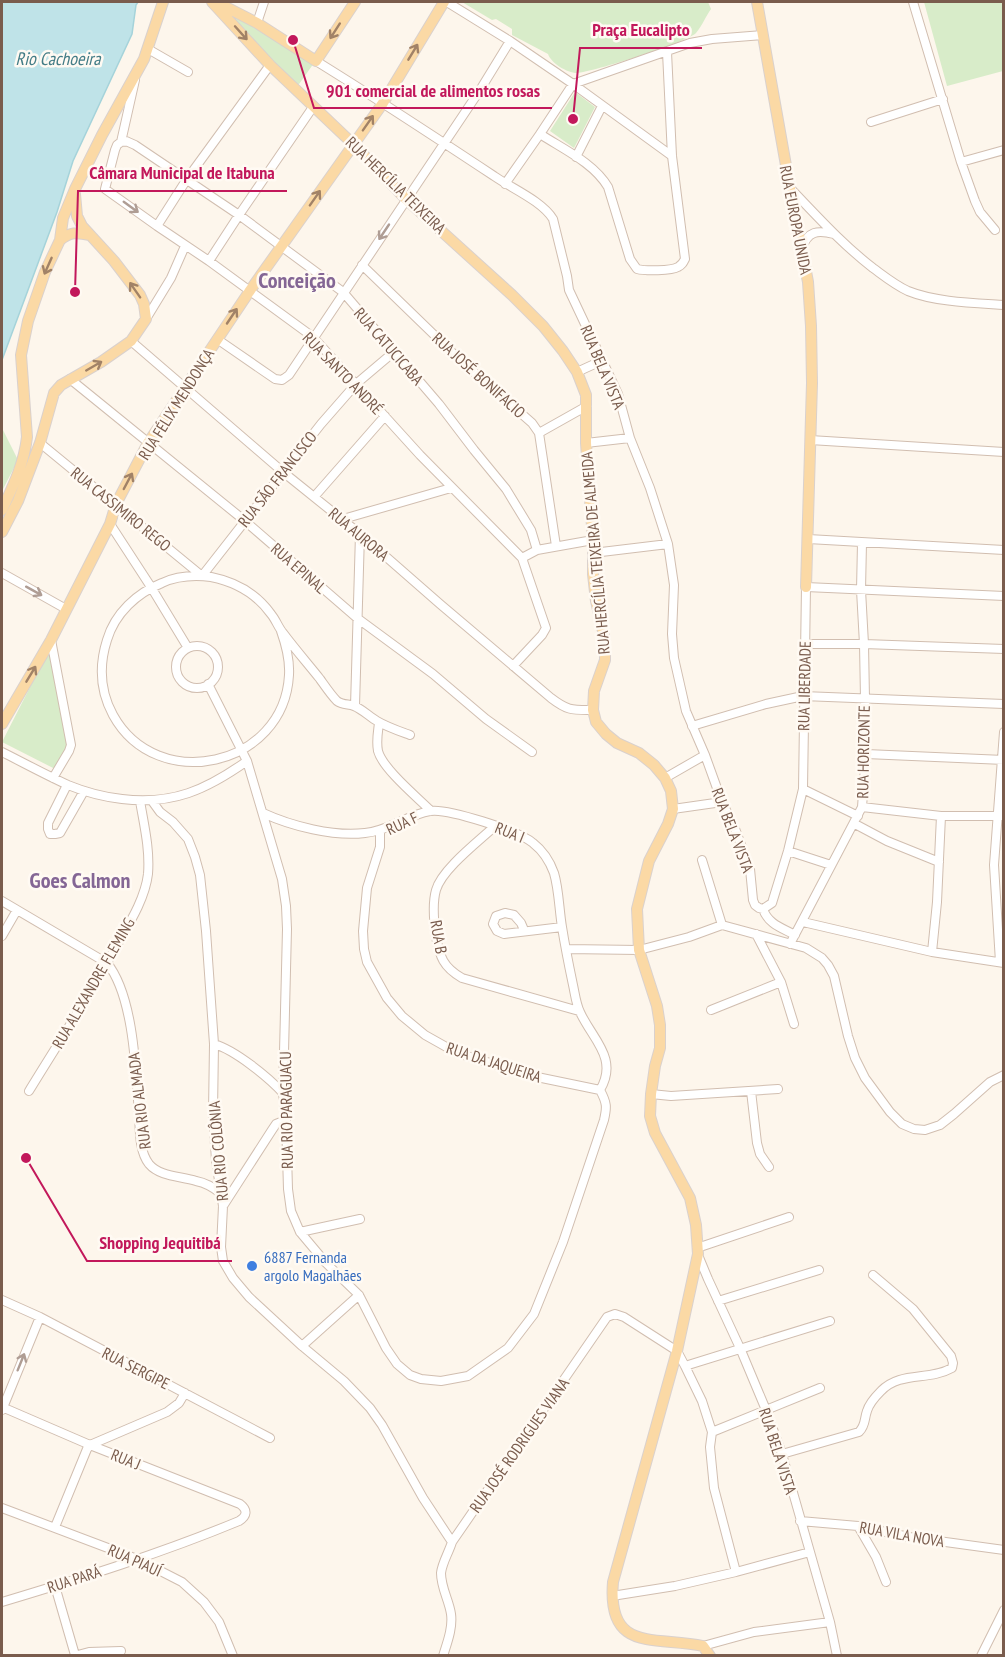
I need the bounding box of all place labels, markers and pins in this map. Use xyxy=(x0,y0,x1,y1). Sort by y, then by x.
callout: Praça Eucalipto xyxy=(580,12,702,48)
callout: 901 comercial de alimentos rosas xyxy=(314,72,552,108)
callout: Câmara Municipal de Itabuna xyxy=(78,155,287,191)
callout: Shopping Jequitibá xyxy=(87,1225,232,1261)
place label: 6887 Fernanda argolo Magalhães xyxy=(264,1247,362,1285)
marker: 6887 Fernanda argolo Magalhães xyxy=(245,1259,259,1273)

